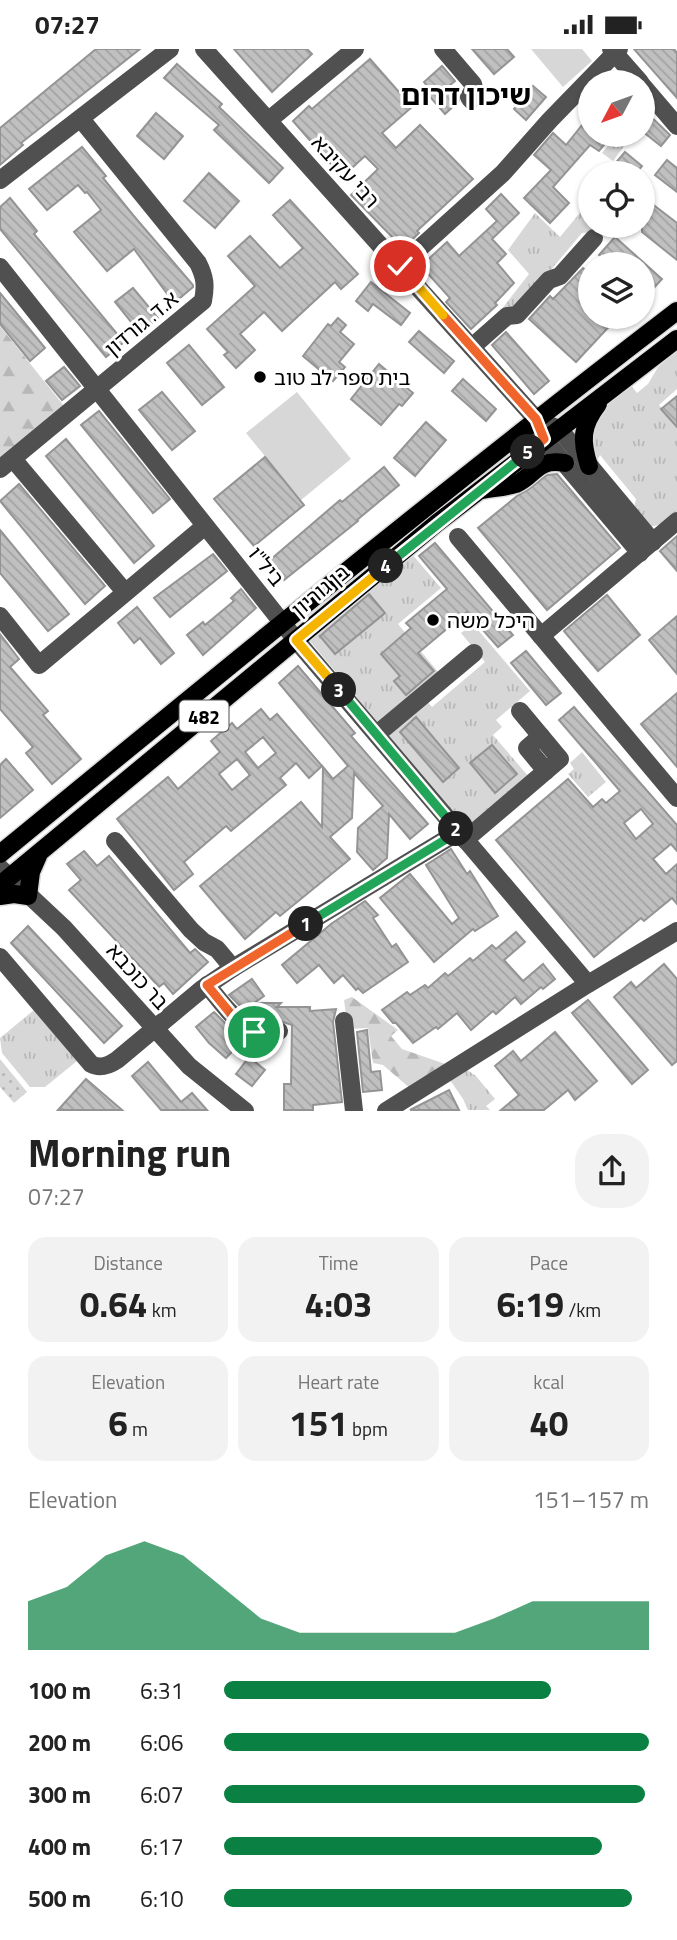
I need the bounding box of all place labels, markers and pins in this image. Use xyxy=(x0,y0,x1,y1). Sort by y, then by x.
pin xyxy=(370,236,430,296)
place label: בית ספר לב טוב xyxy=(274,361,411,393)
marker: בית ספר לב טוב xyxy=(252,369,268,385)
pin: 5 xyxy=(510,435,546,469)
pin: 4 xyxy=(368,549,404,583)
place label: היכל משה xyxy=(447,604,535,636)
marker: היכל משה xyxy=(425,612,441,628)
pin: 3 xyxy=(322,673,356,707)
pin: 2 xyxy=(438,811,474,847)
pin: 1 xyxy=(288,907,324,941)
pin xyxy=(224,1002,284,1062)

